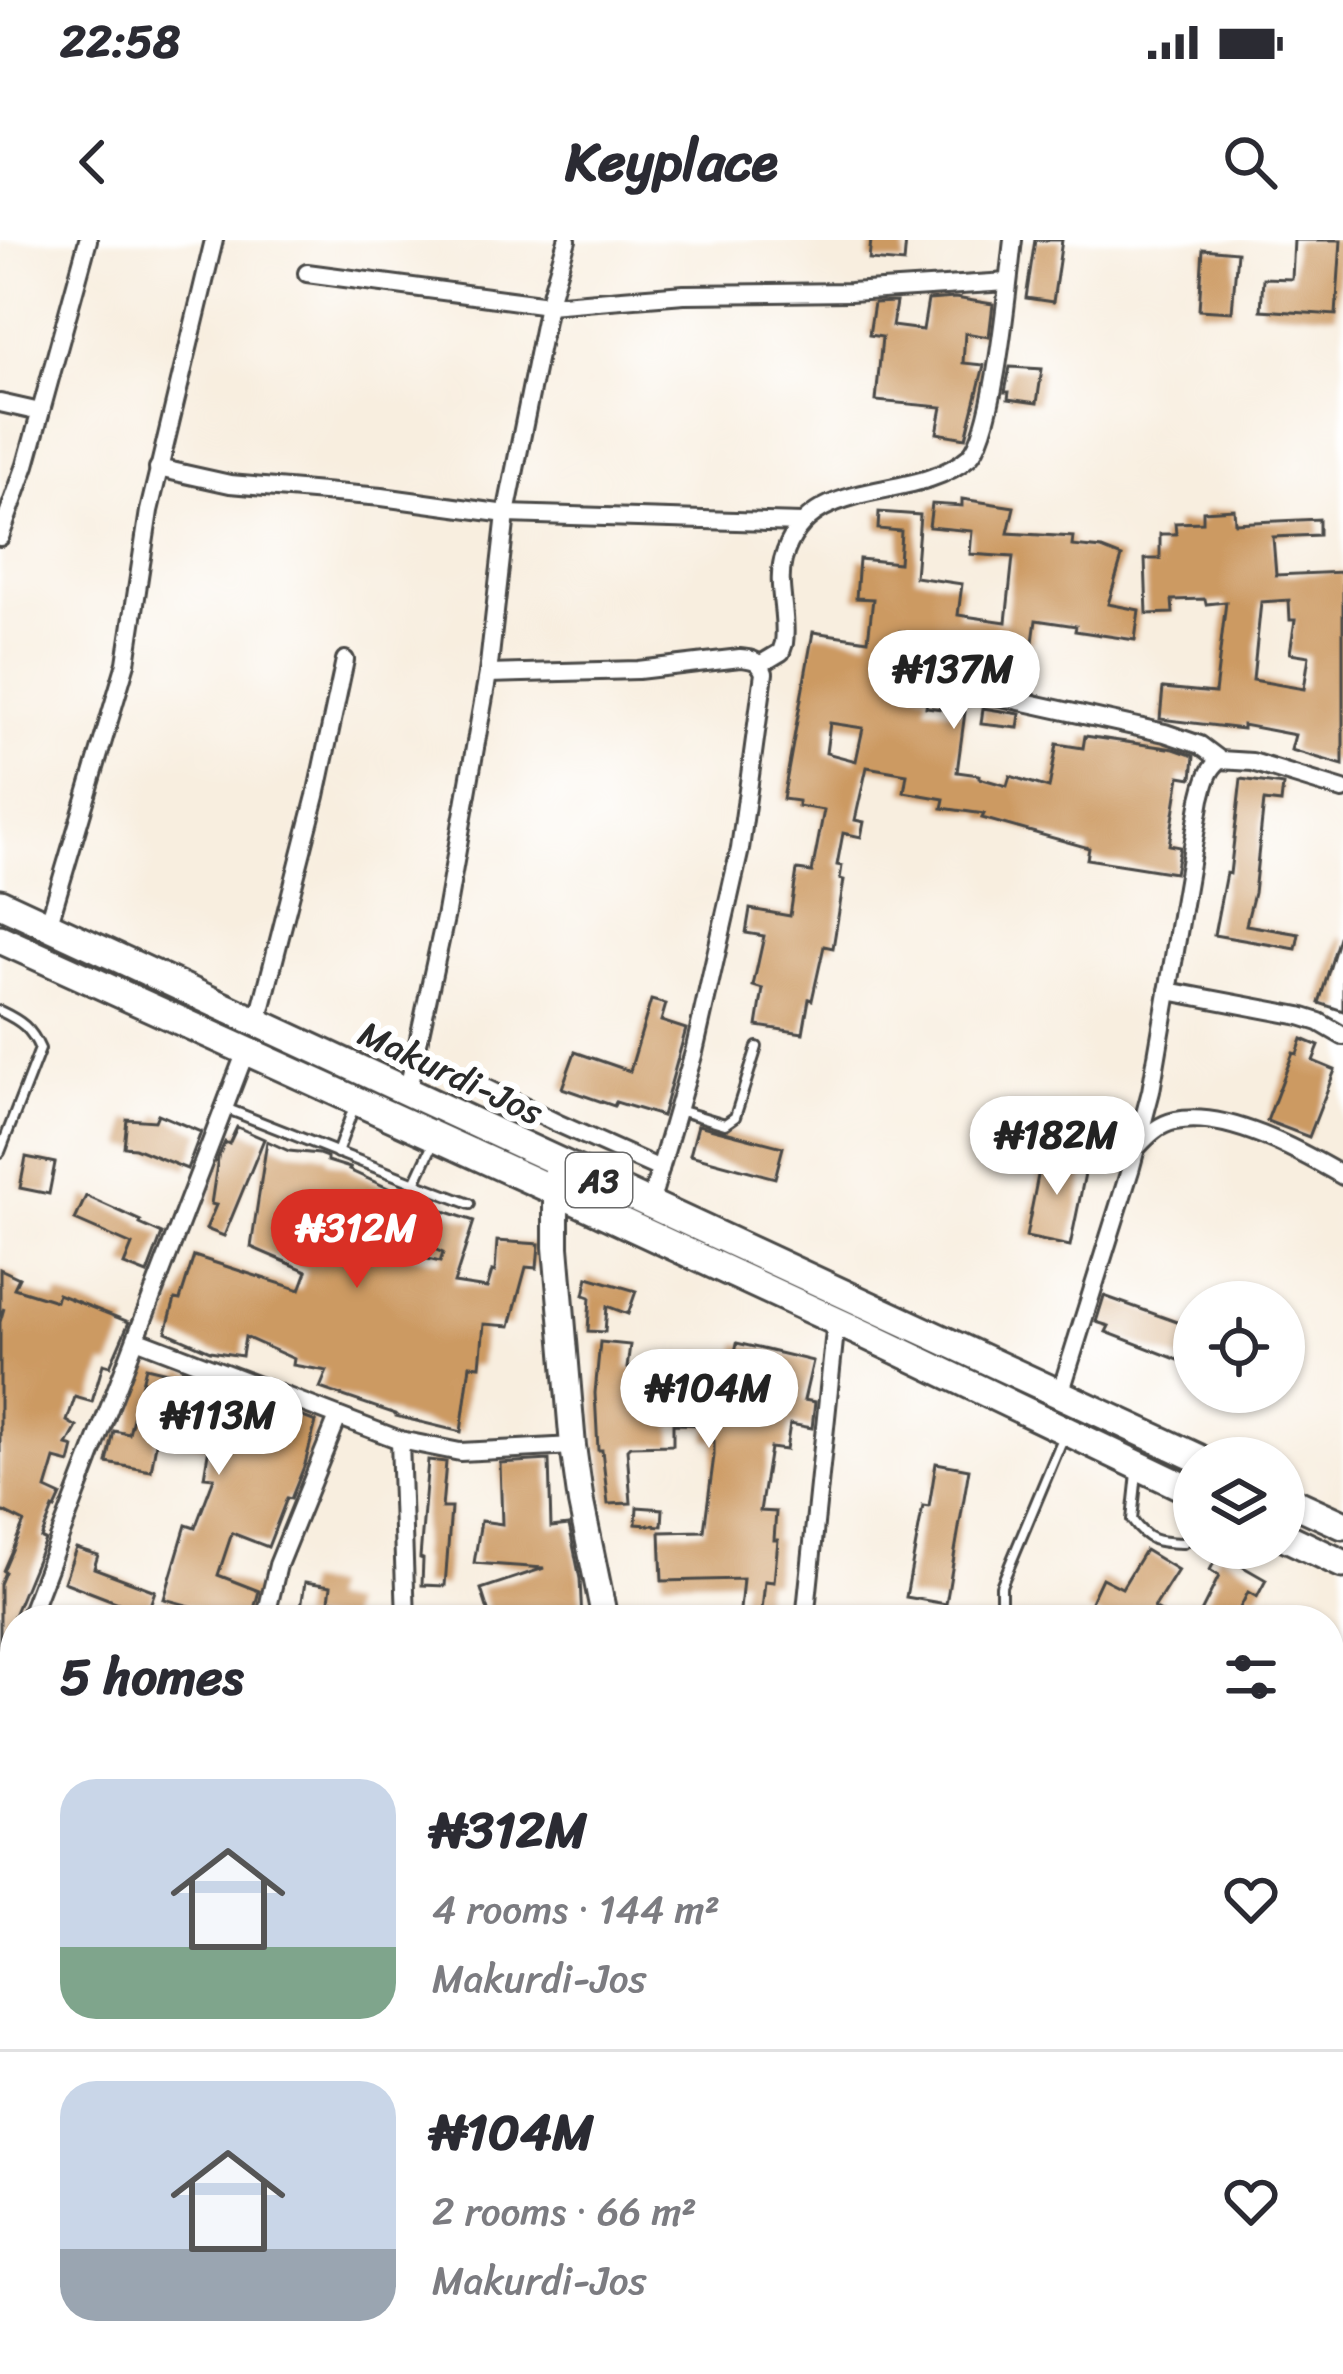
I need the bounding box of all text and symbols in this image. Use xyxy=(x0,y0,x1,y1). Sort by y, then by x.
text: 22:58 xyxy=(60,2,180,82)
text: Keyplace xyxy=(565,114,778,210)
icon: back xyxy=(60,129,126,195)
icon: search xyxy=(1217,129,1283,195)
pin: ₦137M xyxy=(870,630,1038,732)
text: ₦137M xyxy=(895,634,1013,703)
street label: Makurdi-Jos xyxy=(347,1002,554,1144)
pin: ₦182M xyxy=(973,1096,1141,1198)
text: ₦182M xyxy=(997,1100,1117,1169)
road number: A3 xyxy=(566,1153,632,1207)
pin: ₦312M xyxy=(273,1189,441,1291)
text: ₦312M xyxy=(298,1193,416,1262)
map controls xyxy=(1173,1281,1305,1569)
button: locate xyxy=(1173,1281,1305,1413)
pin: ₦104M xyxy=(625,1349,793,1451)
text: ₦104M xyxy=(647,1353,771,1422)
pin: ₦113M xyxy=(135,1376,303,1478)
text: ₦113M xyxy=(163,1380,275,1449)
button: layers xyxy=(1173,1437,1305,1569)
text: 5 homes xyxy=(60,1632,243,1722)
icon: filters xyxy=(1218,1644,1284,1710)
text: ₦312M xyxy=(432,1785,587,1875)
icon: home xyxy=(156,1827,300,1971)
icon: heart xyxy=(1218,1866,1284,1932)
text: 4 rooms · 144 m² xyxy=(432,1875,720,1944)
text: Makurdi-Jos xyxy=(432,1944,646,2013)
text: ₦104M xyxy=(432,2087,594,2177)
icon: home xyxy=(156,2129,300,2273)
icon: heart xyxy=(1218,2168,1284,2234)
text: 2 rooms · 66 m² xyxy=(432,2177,697,2246)
text: Makurdi-Jos xyxy=(432,2246,646,2315)

